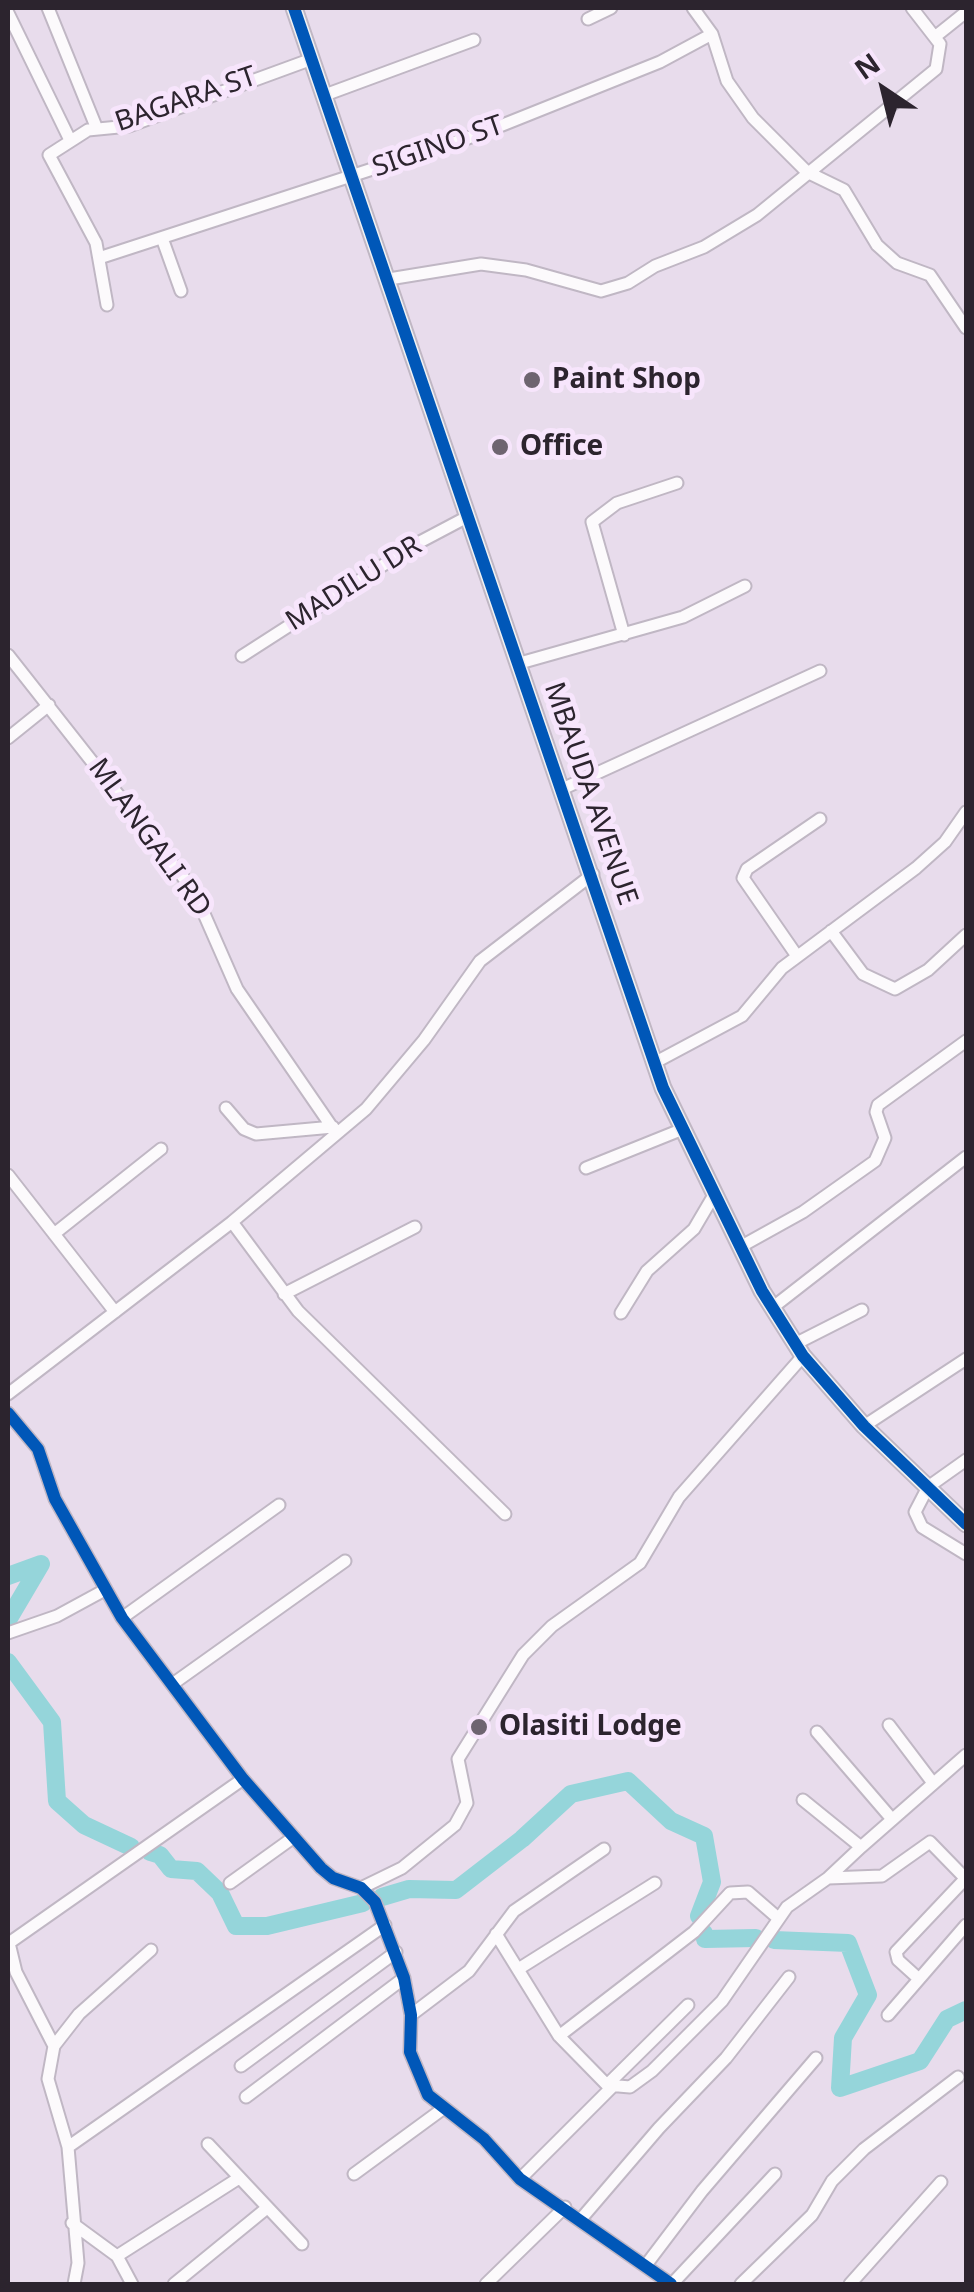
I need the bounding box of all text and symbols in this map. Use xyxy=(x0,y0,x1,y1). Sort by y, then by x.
north arrow xyxy=(834,40,934,140)
text: N xyxy=(847,43,887,88)
street label: BAGARA ST xyxy=(111,60,261,140)
street label: SIGINO ST xyxy=(368,109,508,185)
place label: Paint Shop xyxy=(552,363,701,397)
marker: Paint Shop xyxy=(521,369,543,391)
place label: Office xyxy=(520,430,603,464)
marker: Office xyxy=(489,436,511,458)
street label: MADILU DR xyxy=(280,529,428,639)
street label: MBAUDA AVENUE xyxy=(536,678,644,910)
street label: MLANGALI RD xyxy=(81,753,217,923)
place label: Olasiti Lodge xyxy=(499,1710,682,1744)
marker: Olasiti Lodge xyxy=(468,1716,490,1738)

